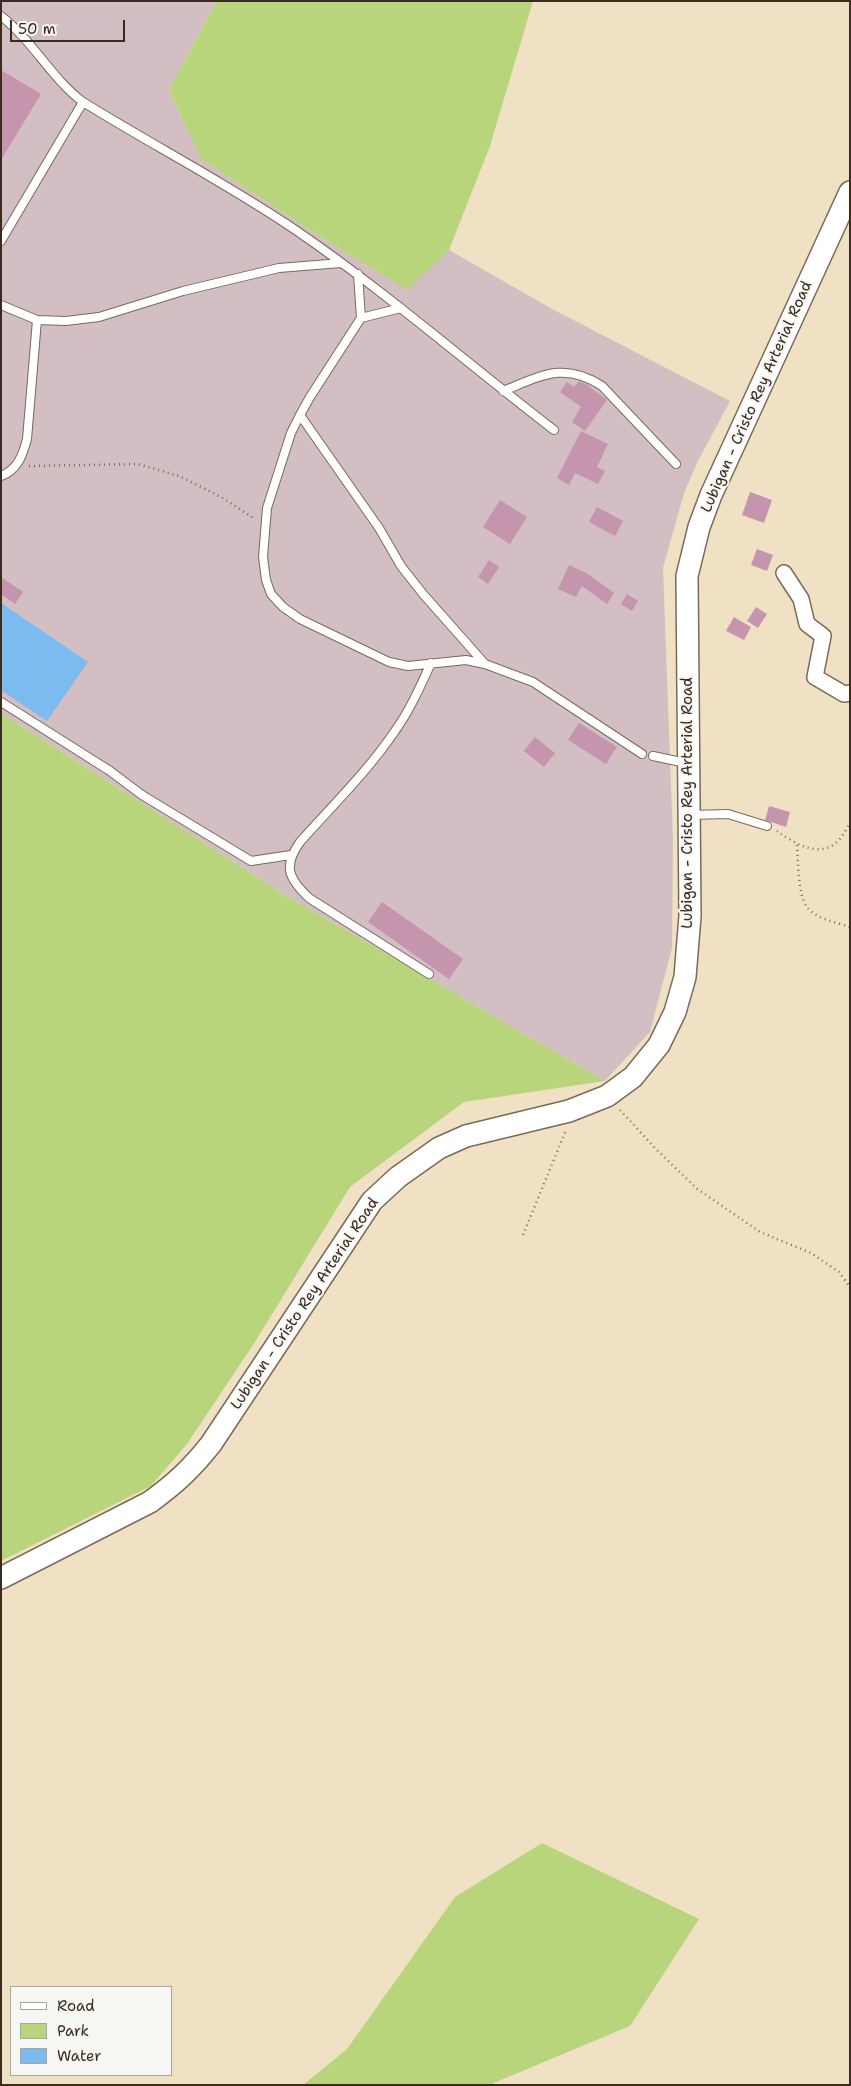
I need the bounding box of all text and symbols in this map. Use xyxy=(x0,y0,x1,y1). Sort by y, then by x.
scale bar xyxy=(12,10,128,42)
text: 50 m xyxy=(18,19,56,39)
street label: Lubigan - Cristo Rey Arterial Road xyxy=(698,278,816,516)
street label: Lubigan - Cristo Rey Arterial Road xyxy=(679,677,697,929)
street label: Lubigan - Cristo Rey Arterial Road xyxy=(227,1195,383,1413)
legend xyxy=(10,1986,172,2076)
text: Road xyxy=(57,1996,95,2016)
text: Park xyxy=(57,2021,89,2041)
text: Water xyxy=(57,2046,101,2066)

